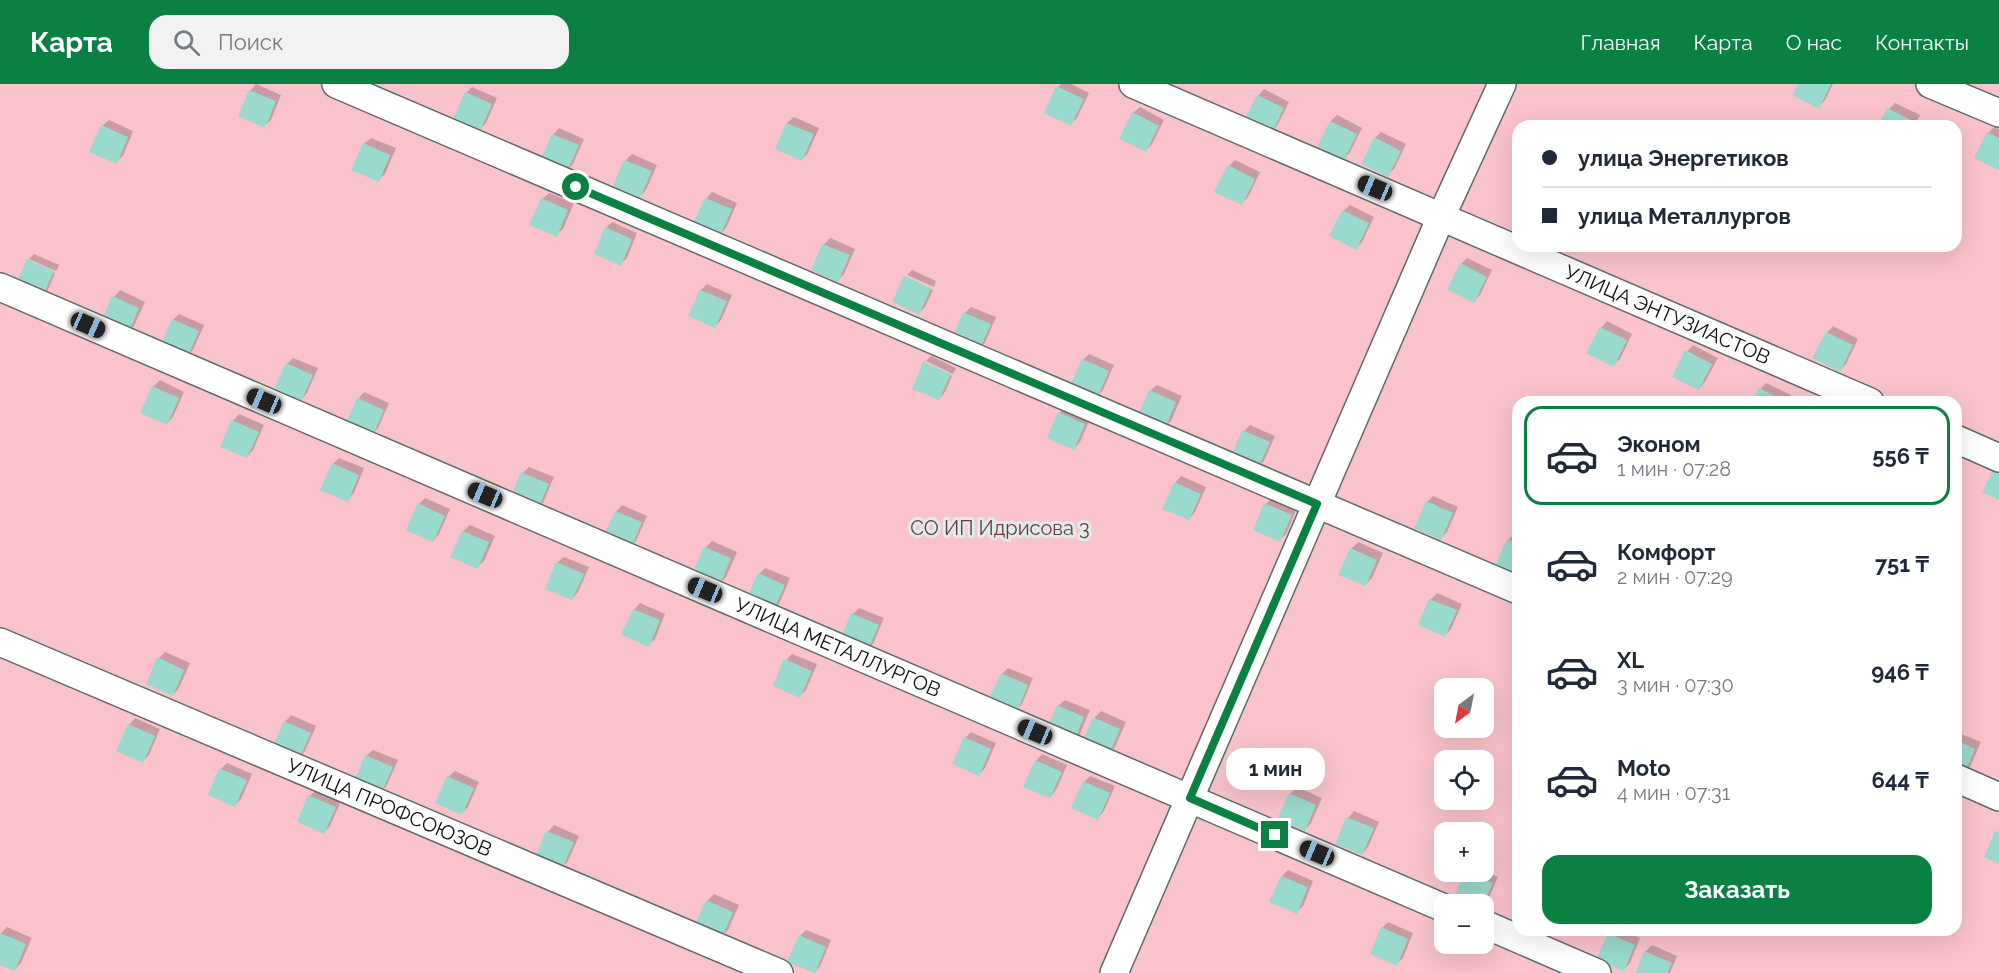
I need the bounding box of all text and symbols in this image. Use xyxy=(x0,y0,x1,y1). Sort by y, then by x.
search box xyxy=(149,15,569,69)
text: Карта xyxy=(30,26,113,59)
icon: search xyxy=(170,26,203,59)
text: Поиск xyxy=(218,29,283,55)
text: Главная xyxy=(1581,30,1661,55)
text: Карта xyxy=(1694,30,1753,55)
text: О нас xyxy=(1786,30,1842,55)
text: Контакты xyxy=(1875,30,1969,55)
text: улица Энергетиков xyxy=(1578,145,1789,171)
route start xyxy=(562,173,589,200)
car xyxy=(1355,173,1395,203)
text: улица Металлургов xyxy=(1578,203,1791,229)
street label: УЛИЦА ЭНТУЗИАСТОВ xyxy=(1561,260,1774,369)
car xyxy=(68,309,108,341)
car xyxy=(244,386,284,416)
icon: car xyxy=(1545,429,1599,483)
text: Эконом xyxy=(1617,431,1701,457)
text: 556 ₸ xyxy=(1872,443,1929,469)
text: 1 мин · 07:28 xyxy=(1617,457,1731,481)
car xyxy=(465,480,505,510)
park label: СО ИП Идрисова 3 xyxy=(910,516,1090,540)
icon: car xyxy=(1545,537,1599,591)
text: Комфорт xyxy=(1617,539,1715,565)
text: 751 ₸ xyxy=(1875,551,1929,577)
text: 2 мин · 07:29 xyxy=(1617,565,1733,589)
car xyxy=(685,575,725,605)
street label: УЛИЦА МЕТАЛЛУРГОВ xyxy=(731,593,944,702)
icon: car xyxy=(1545,645,1599,699)
text: XL xyxy=(1617,647,1644,673)
text: 946 ₸ xyxy=(1871,659,1929,685)
text: 3 мин · 07:30 xyxy=(1617,673,1734,697)
north arrow xyxy=(1434,678,1494,738)
map controls xyxy=(1434,678,1494,954)
car xyxy=(1015,717,1055,747)
callout: 1 мин xyxy=(1226,748,1324,790)
button: locate xyxy=(1434,750,1494,810)
street label: УЛИЦА ПРОФСОЮЗОВ xyxy=(283,753,495,862)
icon: car xyxy=(1545,753,1599,807)
text: Moto xyxy=(1617,755,1671,781)
text: 1 мин xyxy=(1249,757,1302,781)
text: 644 ₸ xyxy=(1872,767,1929,793)
text: 4 мин · 07:31 xyxy=(1617,781,1730,805)
route end xyxy=(1261,821,1288,848)
button: + xyxy=(1434,822,1494,882)
car xyxy=(1297,838,1337,868)
button: Заказать xyxy=(1542,855,1932,924)
button: − xyxy=(1434,894,1494,954)

